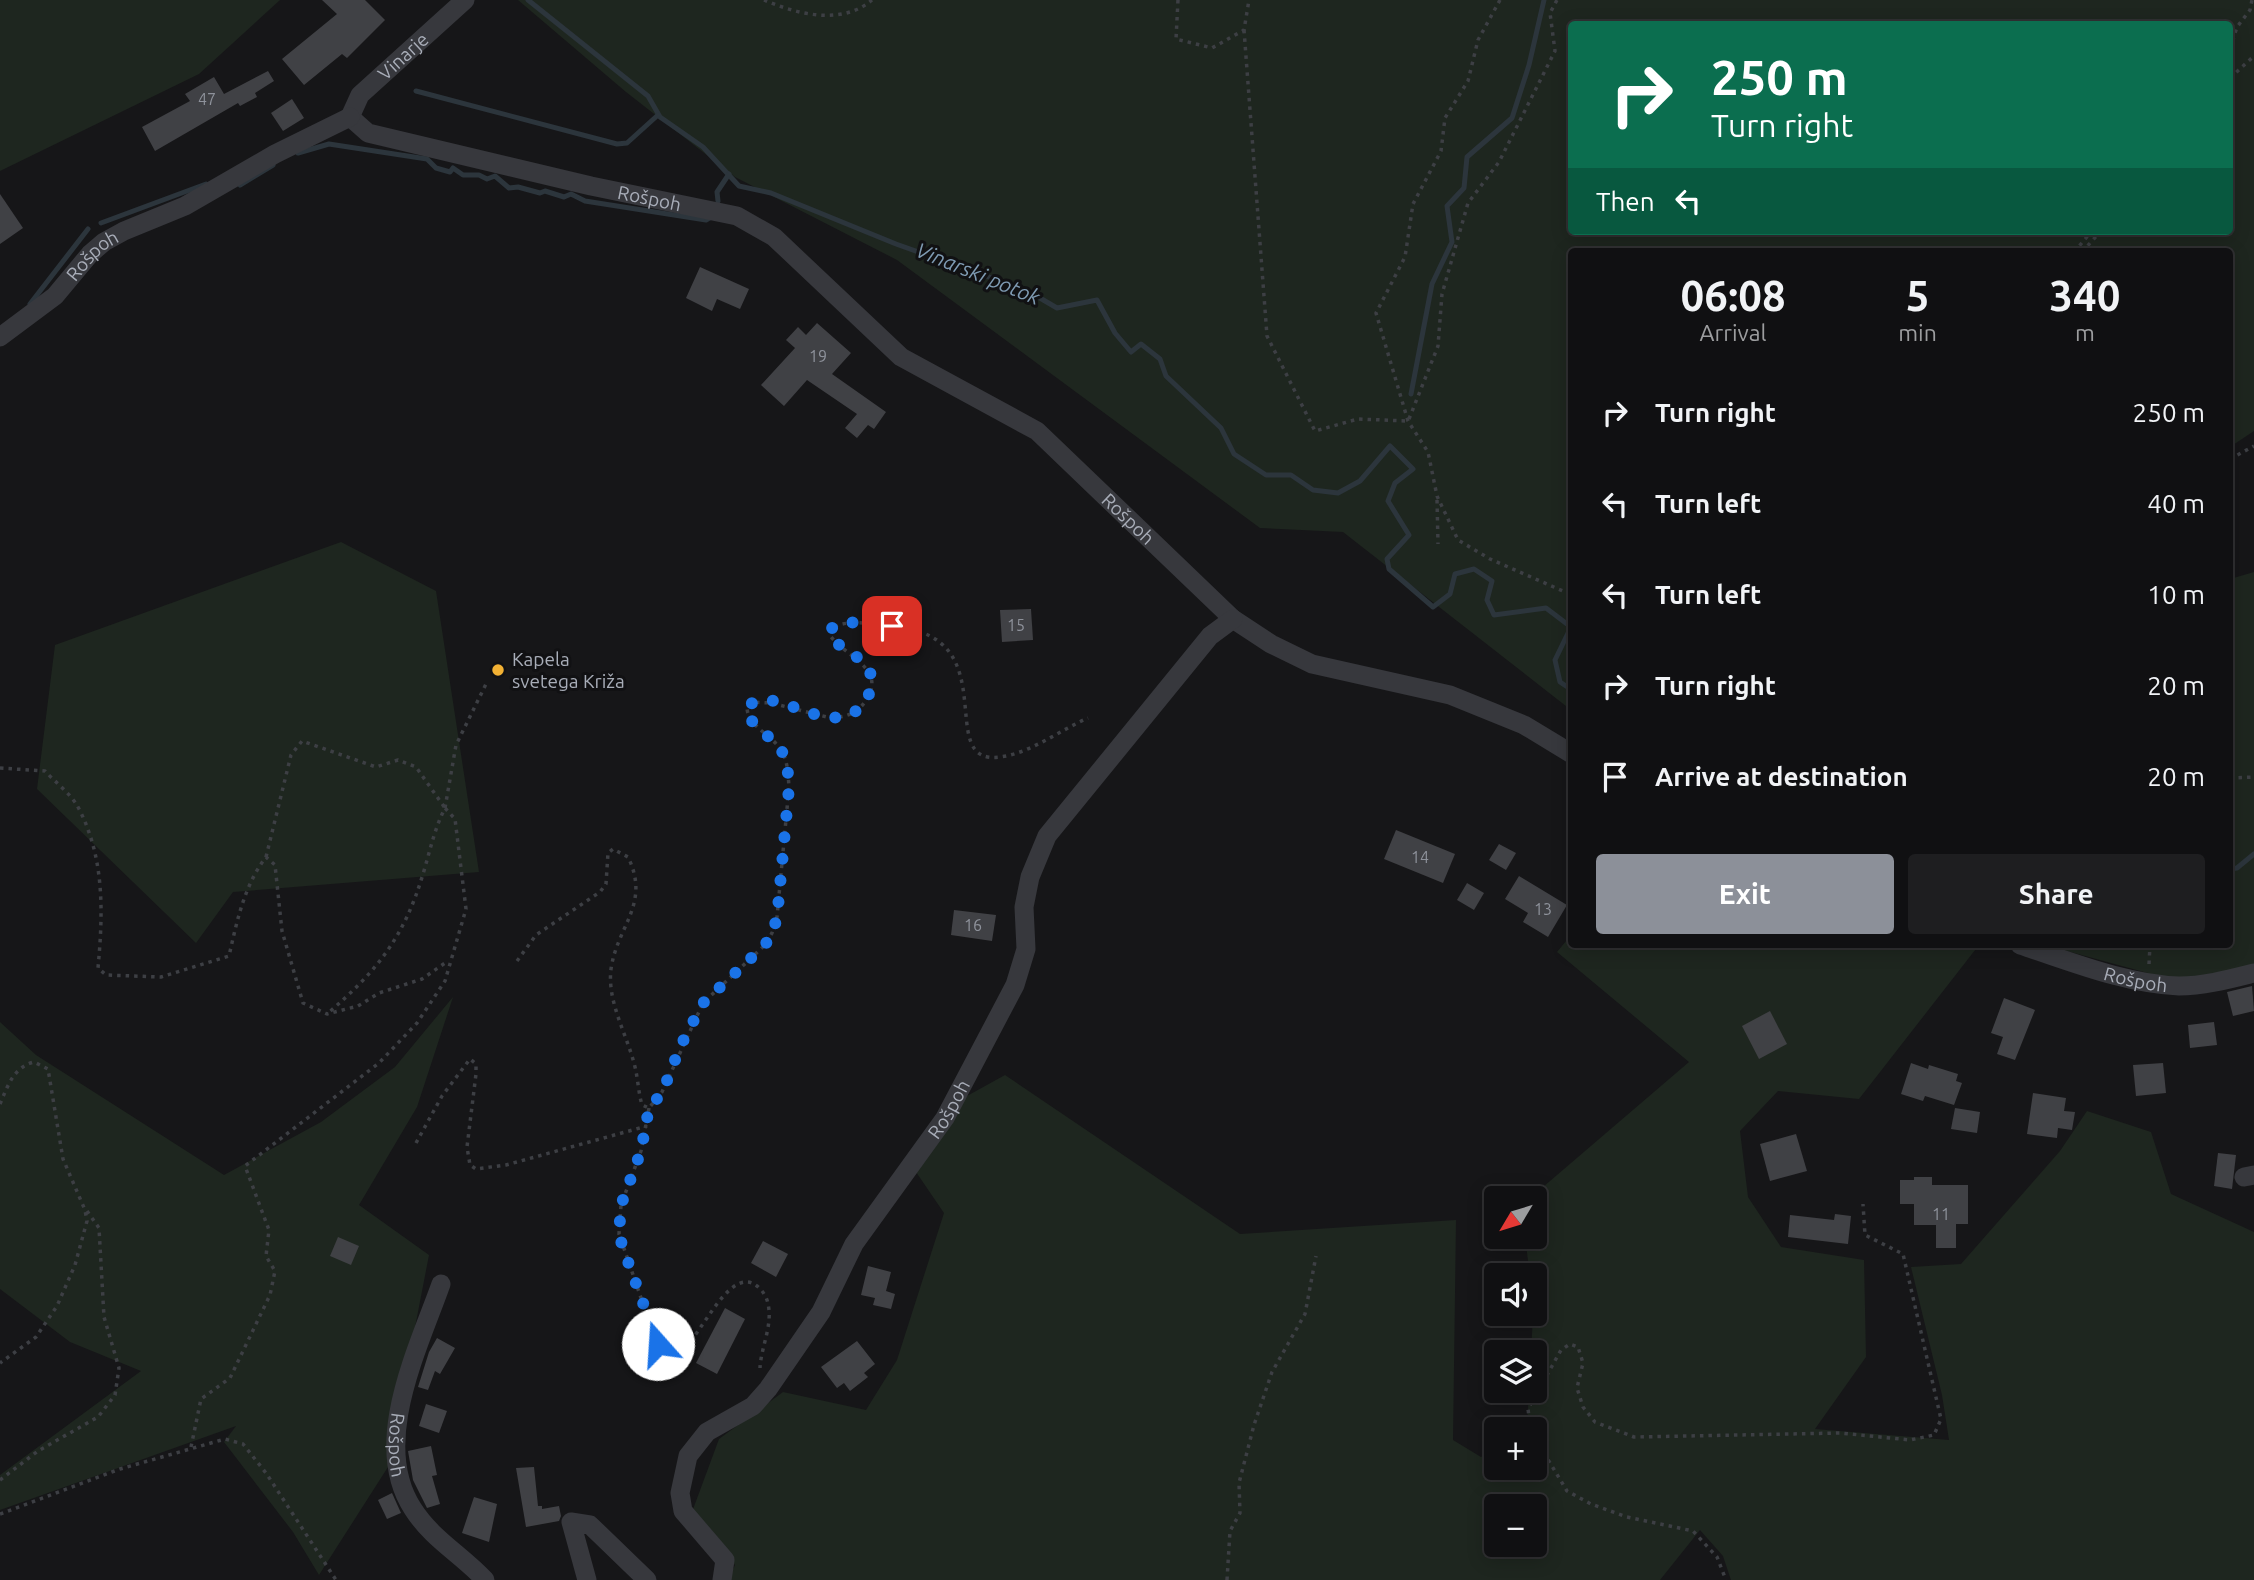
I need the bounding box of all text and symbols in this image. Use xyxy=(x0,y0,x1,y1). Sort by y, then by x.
street label: Vinarje xyxy=(373,28,433,85)
icon: right xyxy=(1596,49,1687,140)
text: 250 m xyxy=(1711,49,1848,104)
house number: 47 xyxy=(198,90,216,108)
text: Turn right xyxy=(1711,107,1853,143)
street label: Rošpoh xyxy=(616,181,683,215)
icon: left xyxy=(1669,182,1707,220)
text: Then xyxy=(1596,187,1655,216)
street label: Rošpoh xyxy=(61,225,122,285)
water label: Vinarski potok xyxy=(913,237,1044,309)
text: 06:08 xyxy=(1681,272,1786,319)
text: 5 xyxy=(1906,272,1929,319)
text: 340 xyxy=(2049,272,2120,319)
text: Arrival xyxy=(1700,320,1767,345)
text: min xyxy=(1898,320,1937,345)
text: m xyxy=(2075,320,2095,345)
house number: 19 xyxy=(809,347,827,365)
icon: right xyxy=(1596,394,1634,432)
text: Turn right xyxy=(1655,398,1776,427)
text: 250 m xyxy=(2133,398,2205,427)
icon: left xyxy=(1596,485,1634,523)
street label: Rošpoh xyxy=(1098,488,1159,549)
text: Turn left xyxy=(1655,489,1761,518)
text: 40 m xyxy=(2147,489,2205,518)
icon: left xyxy=(1596,576,1634,614)
text: Turn left xyxy=(1655,580,1761,609)
text: 10 m xyxy=(2147,580,2205,609)
pin xyxy=(862,596,922,656)
icon: arrive xyxy=(873,607,911,645)
house number: 15 xyxy=(1007,616,1025,634)
place label: Kapela svetega Križa xyxy=(512,648,625,692)
marker: Kapela svetega Križa xyxy=(490,662,506,678)
icon: right xyxy=(1596,667,1634,705)
text: Turn right xyxy=(1655,671,1776,700)
text: 20 m xyxy=(2147,671,2205,700)
icon: arrive xyxy=(1596,758,1634,796)
text: Arrive at destination xyxy=(1655,762,1908,791)
text: 20 m xyxy=(2147,762,2205,791)
house number: 14 xyxy=(1411,848,1429,866)
button: Exit xyxy=(1596,854,1894,934)
button: Share xyxy=(1908,854,2205,934)
house number: 13 xyxy=(1534,900,1552,918)
house number: 16 xyxy=(964,916,982,934)
street label: Rošpoh xyxy=(2102,962,2169,996)
street label: Rošpoh xyxy=(923,1076,974,1143)
north arrow xyxy=(1484,1186,1547,1250)
map controls xyxy=(1484,1186,1547,1557)
house number: 11 xyxy=(1932,1205,1950,1223)
button: sound xyxy=(1484,1263,1547,1326)
position arrow xyxy=(621,1307,695,1381)
button: layers xyxy=(1484,1340,1547,1403)
street label: Rošpoh xyxy=(385,1411,410,1479)
button: + xyxy=(1484,1417,1547,1480)
button: − xyxy=(1484,1494,1547,1557)

